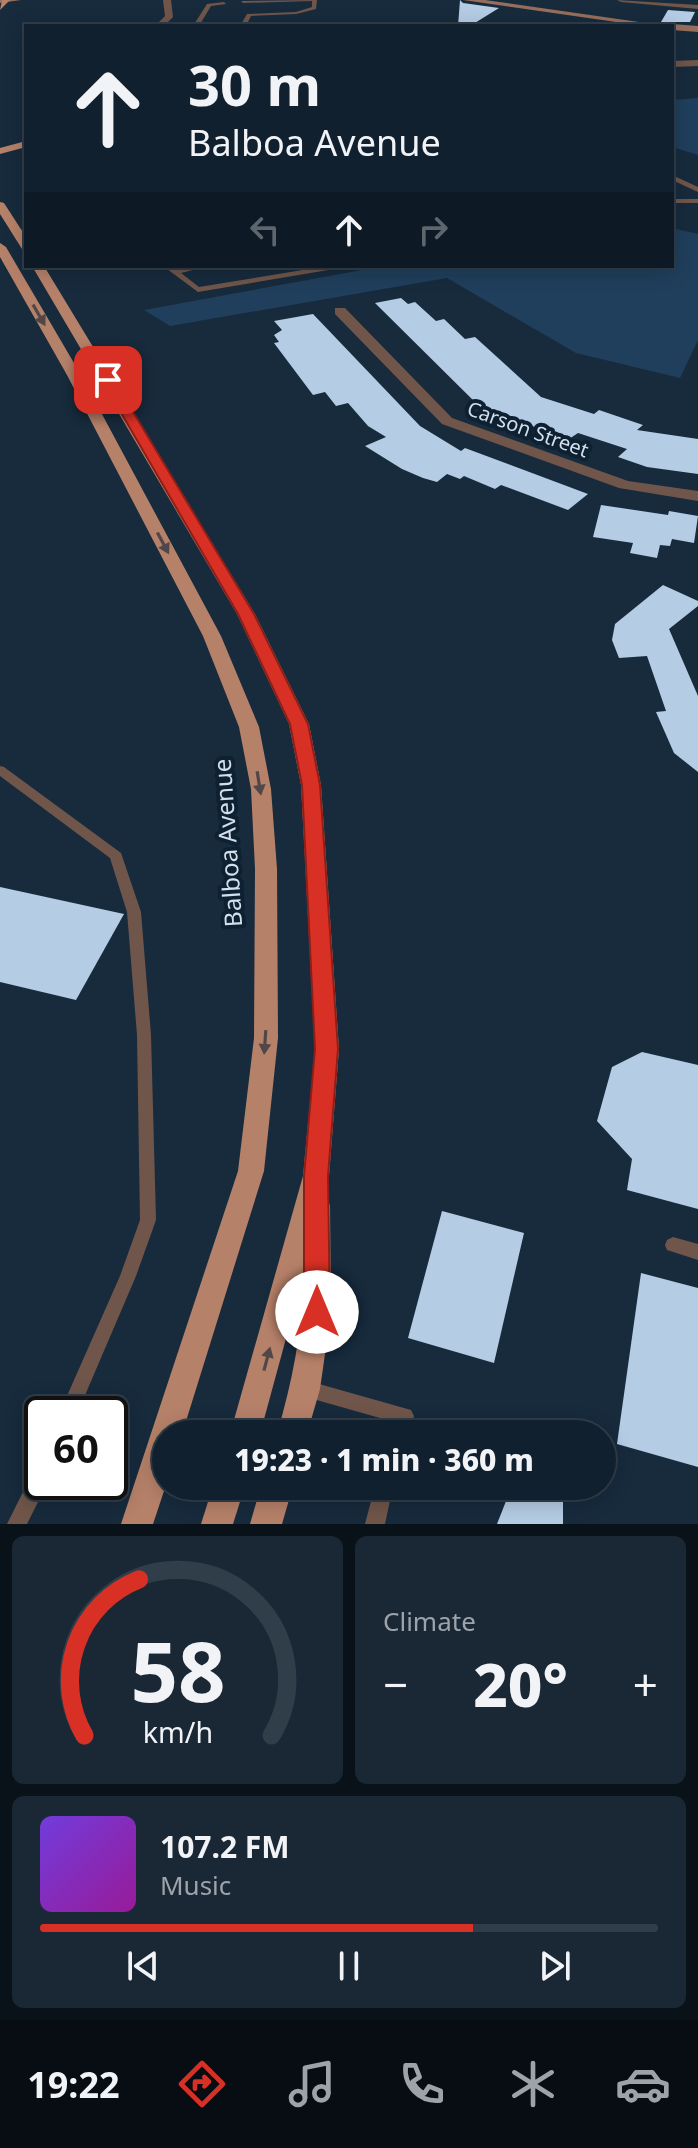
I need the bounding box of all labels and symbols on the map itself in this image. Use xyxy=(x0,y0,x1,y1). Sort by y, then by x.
one-way arrow xyxy=(32,304,46,326)
pin xyxy=(74,346,142,414)
street label: Carson Street xyxy=(464,395,592,463)
one-way arrow xyxy=(156,532,169,555)
street label: Balboa Avenue xyxy=(205,758,249,928)
one-way arrow xyxy=(253,771,266,796)
one-way arrow xyxy=(258,1030,271,1055)
position arrow xyxy=(275,1270,359,1354)
one-way arrow xyxy=(261,1347,273,1372)
speed limit sign: 60 xyxy=(24,1396,128,1500)

